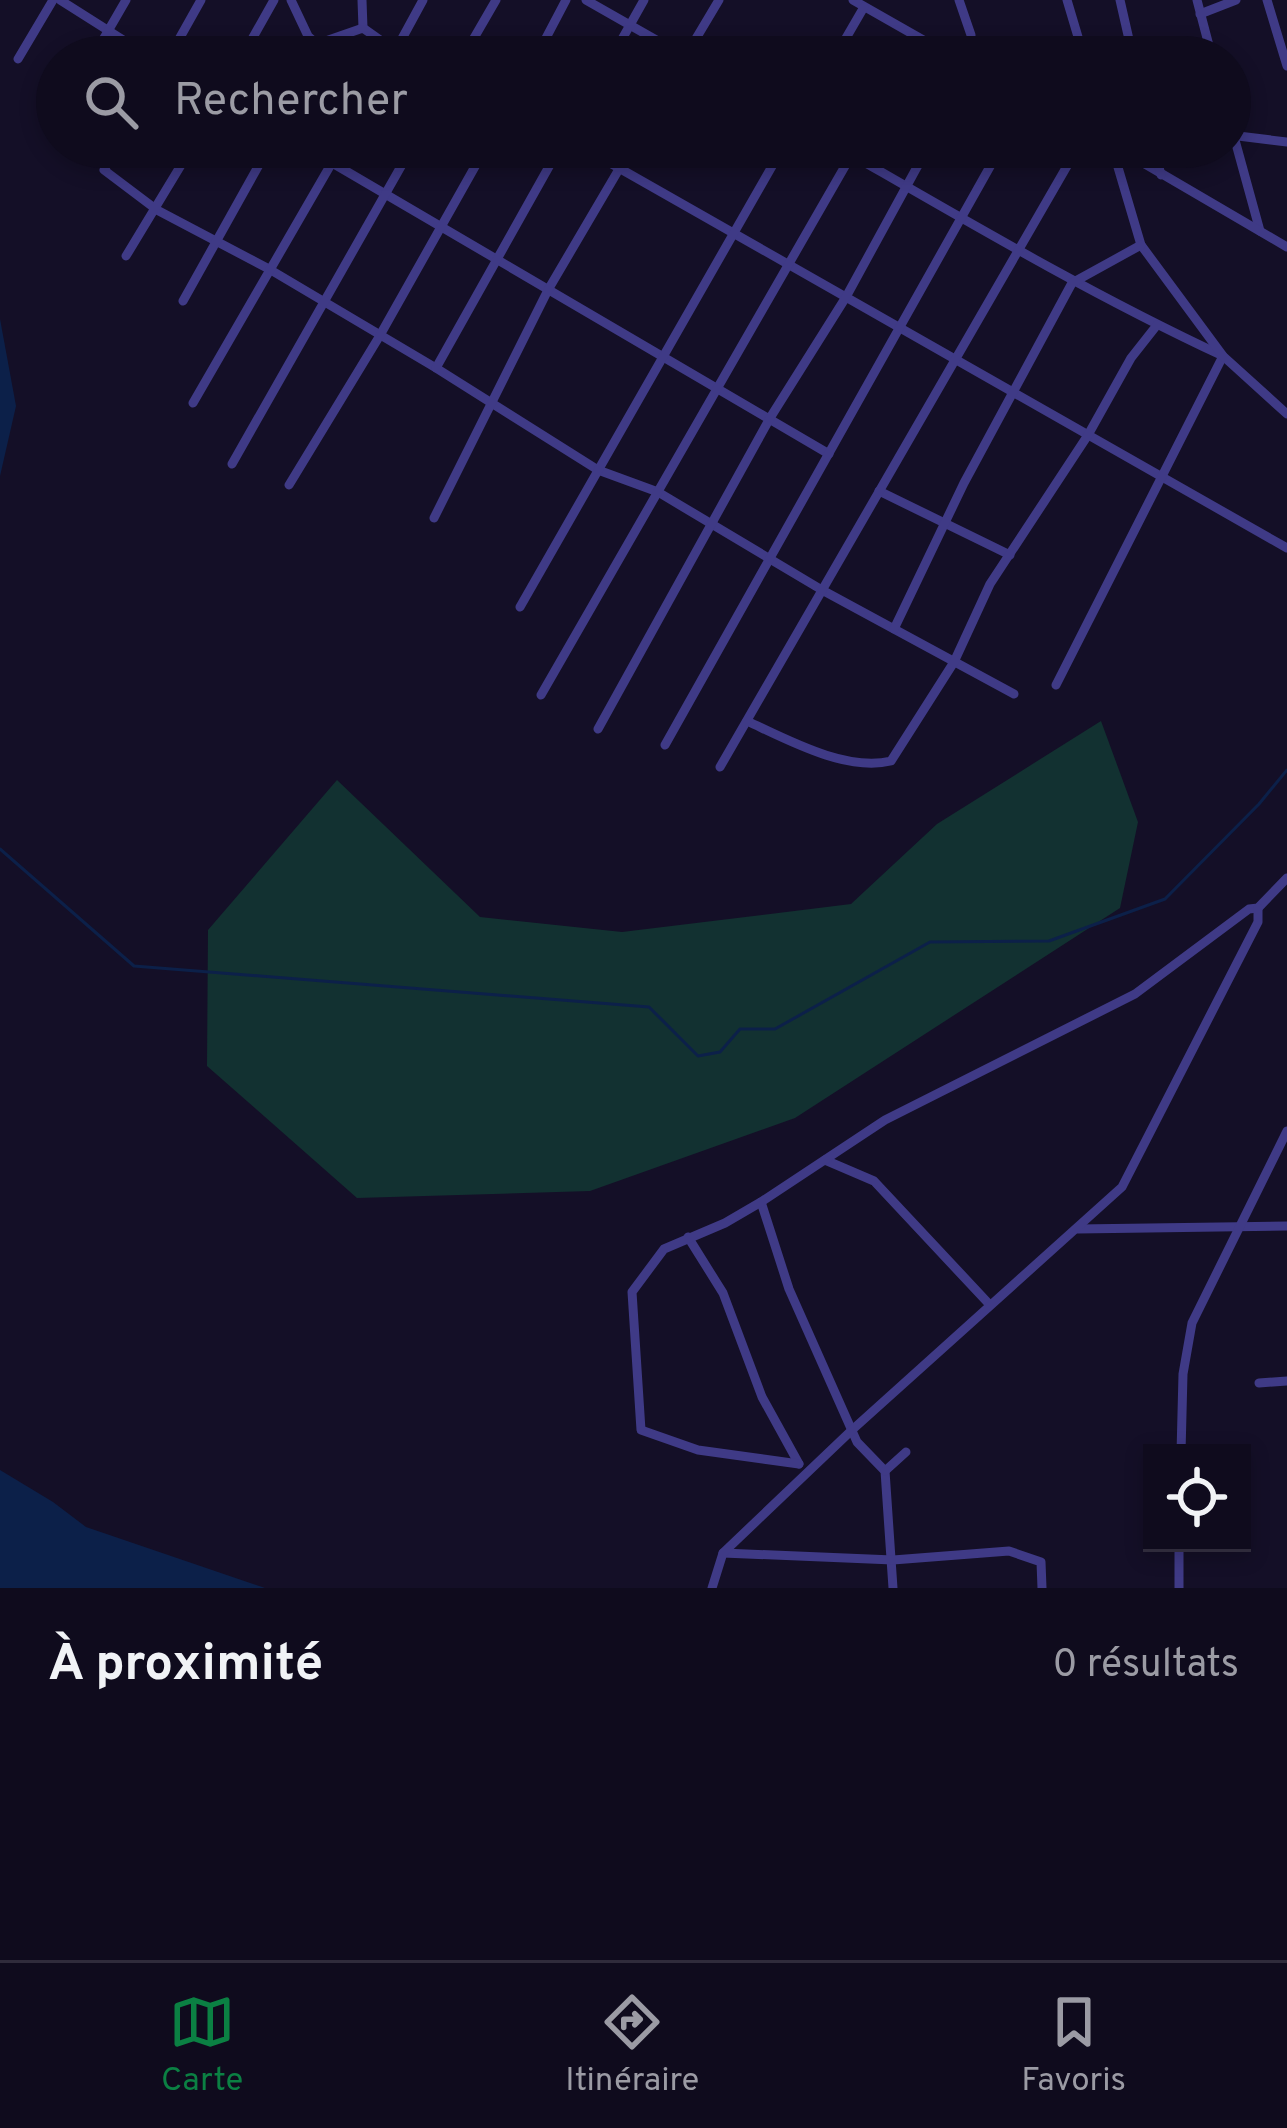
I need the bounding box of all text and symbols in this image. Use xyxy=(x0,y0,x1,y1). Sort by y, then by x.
search box xyxy=(36,36,1251,168)
icon: search xyxy=(78,69,144,135)
text: Rechercher xyxy=(174,74,408,131)
map controls xyxy=(1143,1444,1251,1552)
button: locate xyxy=(1143,1444,1251,1552)
text: À proximité xyxy=(48,1634,323,1699)
text: 0 résultats xyxy=(1053,1642,1239,1691)
tab: Carte xyxy=(161,1989,243,2103)
tab: Itinéraire xyxy=(565,1989,699,2103)
tab: Favoris xyxy=(1021,1989,1126,2103)

